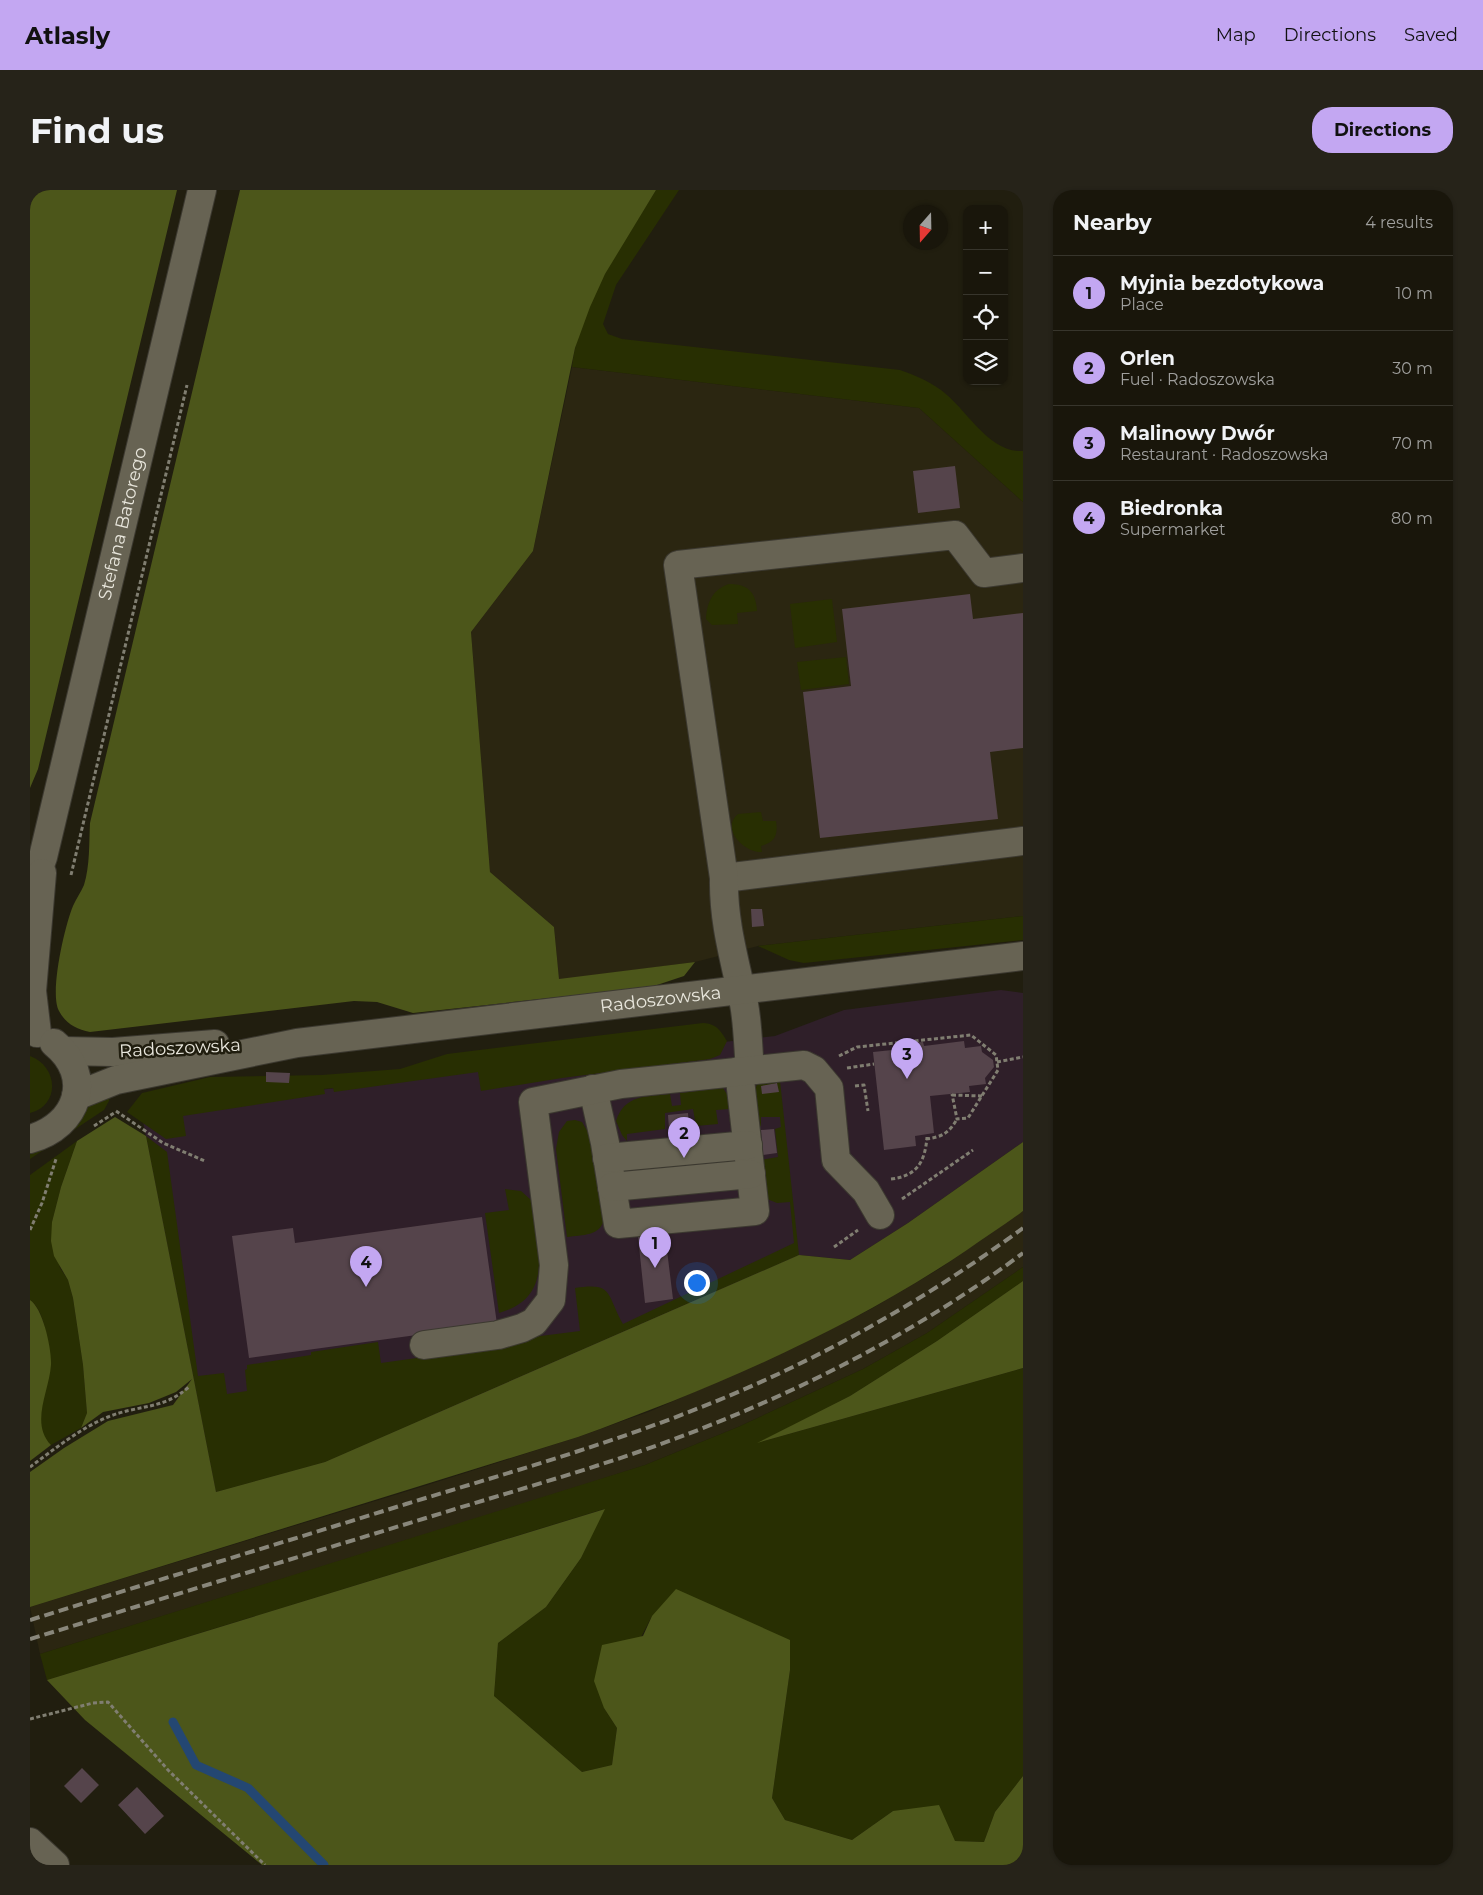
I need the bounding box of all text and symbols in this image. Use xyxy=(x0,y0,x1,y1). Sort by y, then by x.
text: Atlasly xyxy=(25,21,110,50)
text: Map xyxy=(1216,24,1256,46)
text: Directions xyxy=(1284,24,1376,46)
text: Saved xyxy=(1404,24,1458,46)
button: Directions xyxy=(1312,107,1453,153)
text: Find us xyxy=(30,109,164,152)
north arrow xyxy=(903,205,948,250)
map controls xyxy=(963,205,1008,385)
button: + xyxy=(963,205,1008,250)
text: Nearby xyxy=(1073,210,1152,235)
text: 4 results xyxy=(1365,213,1433,232)
button: − xyxy=(963,250,1008,295)
text: Myjnia bezdotykowa xyxy=(1120,272,1324,295)
text: 1 xyxy=(1086,284,1092,303)
text: 10 m xyxy=(1395,284,1433,303)
button: locate xyxy=(963,295,1008,340)
text: Place xyxy=(1120,295,1164,314)
button: layers xyxy=(963,340,1008,385)
text: Orlen xyxy=(1120,347,1175,370)
text: 2 xyxy=(1084,359,1094,378)
text: 30 m xyxy=(1392,359,1433,378)
text: Fuel · Radoszowska xyxy=(1120,370,1275,389)
text: Malinowy Dwór xyxy=(1120,422,1275,445)
text: 3 xyxy=(1084,434,1094,453)
text: 70 m xyxy=(1392,434,1433,453)
street label: Stefana Batorego xyxy=(94,445,151,603)
text: Restaurant · Radoszowska xyxy=(1120,445,1328,464)
text: Biedronka xyxy=(1120,497,1223,520)
text: 4 xyxy=(1083,509,1095,528)
text: 80 m xyxy=(1391,509,1433,528)
text: Supermarket xyxy=(1120,520,1226,539)
street label: Radoszowska xyxy=(599,981,722,1018)
street label: Radoszowska xyxy=(119,1034,241,1062)
pin: 3 xyxy=(891,1038,923,1079)
pin: 2 xyxy=(668,1117,700,1158)
pin: 1 xyxy=(639,1227,671,1268)
pin: 4 xyxy=(350,1246,382,1287)
your location xyxy=(684,1270,710,1296)

